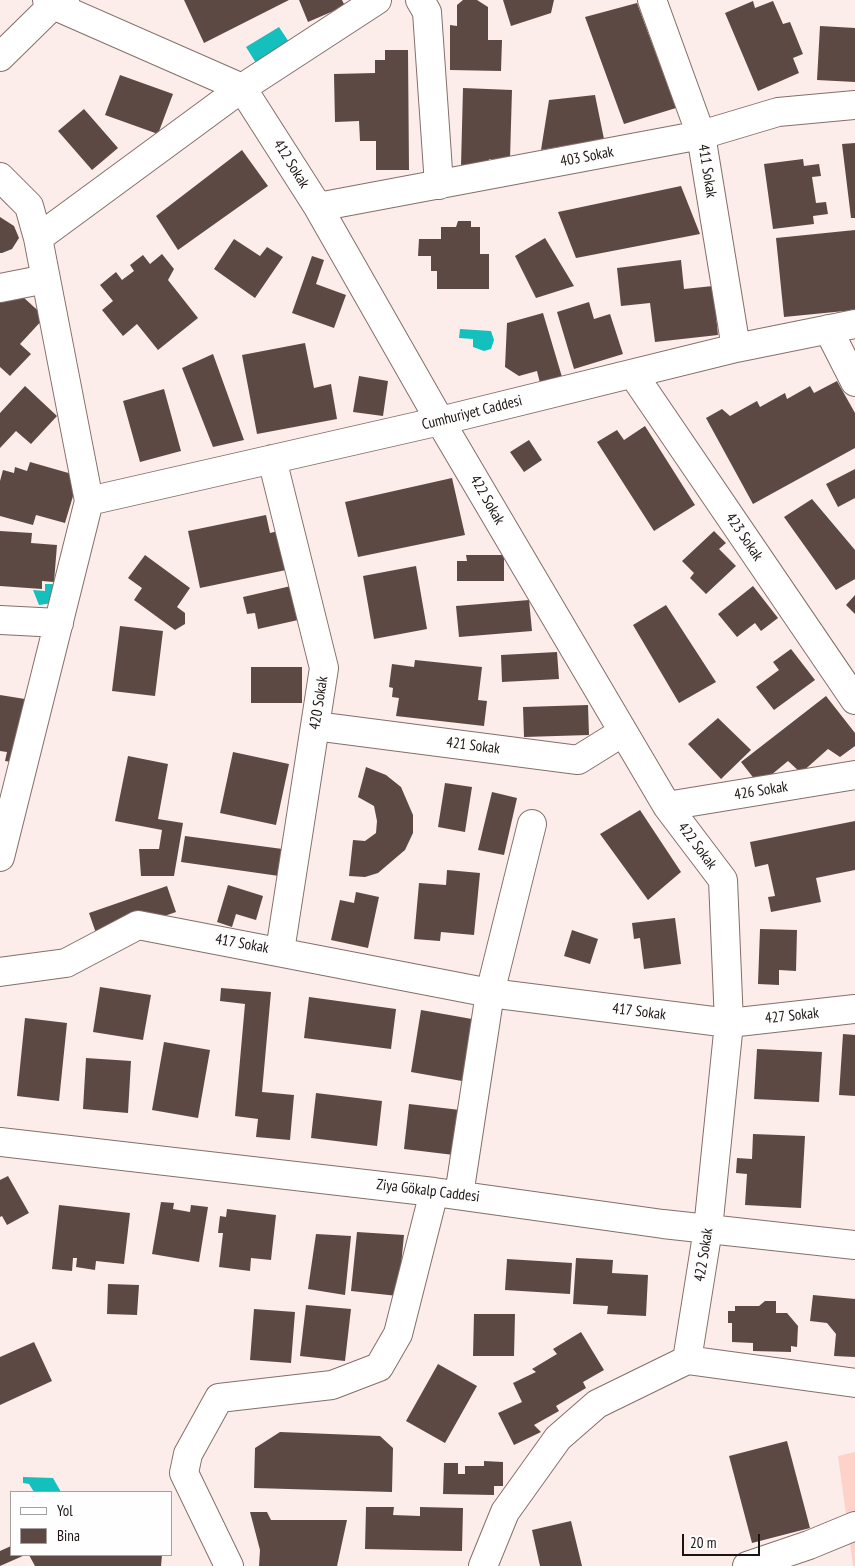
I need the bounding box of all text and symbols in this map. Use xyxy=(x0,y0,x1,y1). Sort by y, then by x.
street label: 412 Sokak xyxy=(269,136,313,192)
street label: 403 Sokak xyxy=(559,143,615,171)
street label: 411 Sokak xyxy=(694,143,720,199)
street label: Cumhuriyet Caddesi xyxy=(420,392,524,434)
street label: 422 Sokak xyxy=(466,472,508,528)
street label: 423 Sokak xyxy=(721,510,767,564)
street label: 420 Sokak xyxy=(306,675,332,731)
street label: 421 Sokak xyxy=(445,734,501,758)
street label: 426 Sokak xyxy=(733,778,789,804)
street label: 422 Sokak xyxy=(674,819,720,873)
street label: 417 Sokak xyxy=(214,930,270,958)
street label: 417 Sokak xyxy=(611,1000,667,1024)
street label: 427 Sokak xyxy=(764,1004,820,1028)
street label: Ziya Gökalp Caddesi xyxy=(375,1176,481,1206)
street label: 422 Sokak xyxy=(691,1227,717,1283)
legend xyxy=(10,1491,172,1556)
text: Yol xyxy=(57,1501,73,1520)
scale bar xyxy=(685,1524,762,1556)
text: Bina xyxy=(57,1526,80,1545)
text: 20 m xyxy=(690,1533,716,1552)

